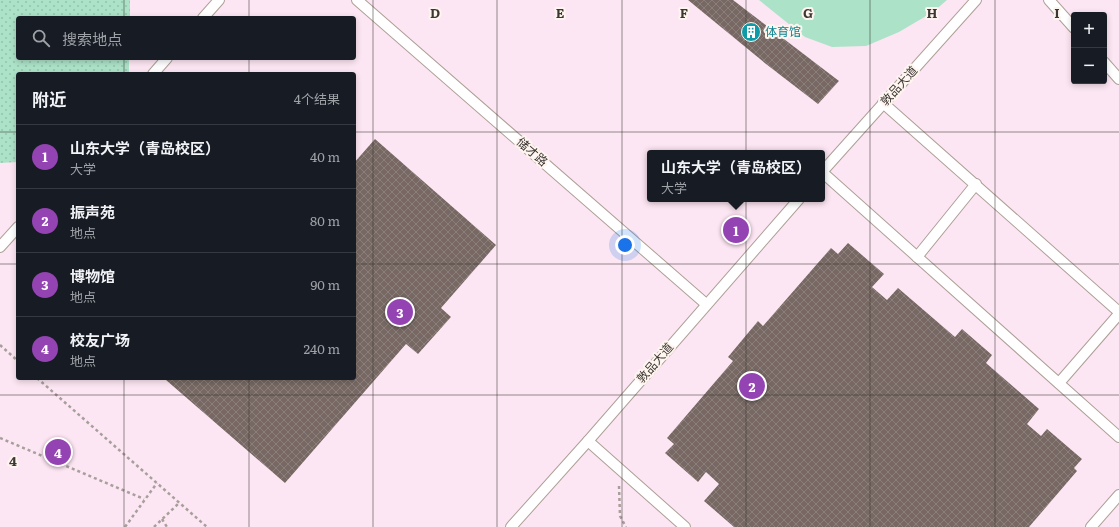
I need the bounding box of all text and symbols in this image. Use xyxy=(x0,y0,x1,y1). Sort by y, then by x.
text: D xyxy=(430,3,440,22)
text: E xyxy=(556,3,565,22)
text: F xyxy=(680,3,688,22)
text: G xyxy=(803,3,813,22)
text: H xyxy=(927,3,938,22)
text: I xyxy=(1054,3,1060,22)
map controls xyxy=(1071,12,1107,84)
button: + xyxy=(1071,12,1107,48)
search box xyxy=(16,16,356,60)
building icon: 体育馆 xyxy=(740,21,762,43)
place label: 体育馆 xyxy=(765,22,801,40)
icon: search xyxy=(30,27,52,49)
text: 搜索地点 xyxy=(62,27,122,50)
button: − xyxy=(1071,48,1107,84)
street label: 敦品大道 xyxy=(876,61,921,109)
text: 附近 xyxy=(32,86,66,111)
text: 4个结果 xyxy=(294,89,340,108)
street label: 储才路 xyxy=(513,133,552,170)
text: 山东大学（青岛校区） xyxy=(70,136,220,159)
text: 1 xyxy=(42,147,48,166)
text: 40 m xyxy=(310,147,340,166)
popup xyxy=(647,150,825,202)
text: 山东大学（青岛校区） xyxy=(661,155,811,178)
text: 大学 xyxy=(70,159,96,178)
text: 大学 xyxy=(661,178,687,197)
text: 振声苑 xyxy=(70,200,115,223)
text: 2 xyxy=(42,211,48,230)
text: 80 m xyxy=(310,211,340,230)
pin: 1 xyxy=(723,215,749,245)
text: 地点 xyxy=(70,223,96,242)
your location xyxy=(615,235,635,255)
text: 博物馆 xyxy=(70,264,115,287)
text: 3 xyxy=(41,275,49,294)
text: 90 m xyxy=(310,275,340,294)
text: 地点 xyxy=(70,287,96,306)
pin: 3 xyxy=(387,297,413,327)
text: 校友广场 xyxy=(70,328,130,351)
street label: 敦品大道 xyxy=(632,338,677,386)
text: 4 xyxy=(41,339,49,358)
text: 240 m xyxy=(304,339,340,358)
text: 地点 xyxy=(70,351,96,370)
pin: 2 xyxy=(739,371,765,401)
pin: 4 xyxy=(45,437,71,467)
text: 4 xyxy=(9,451,17,470)

